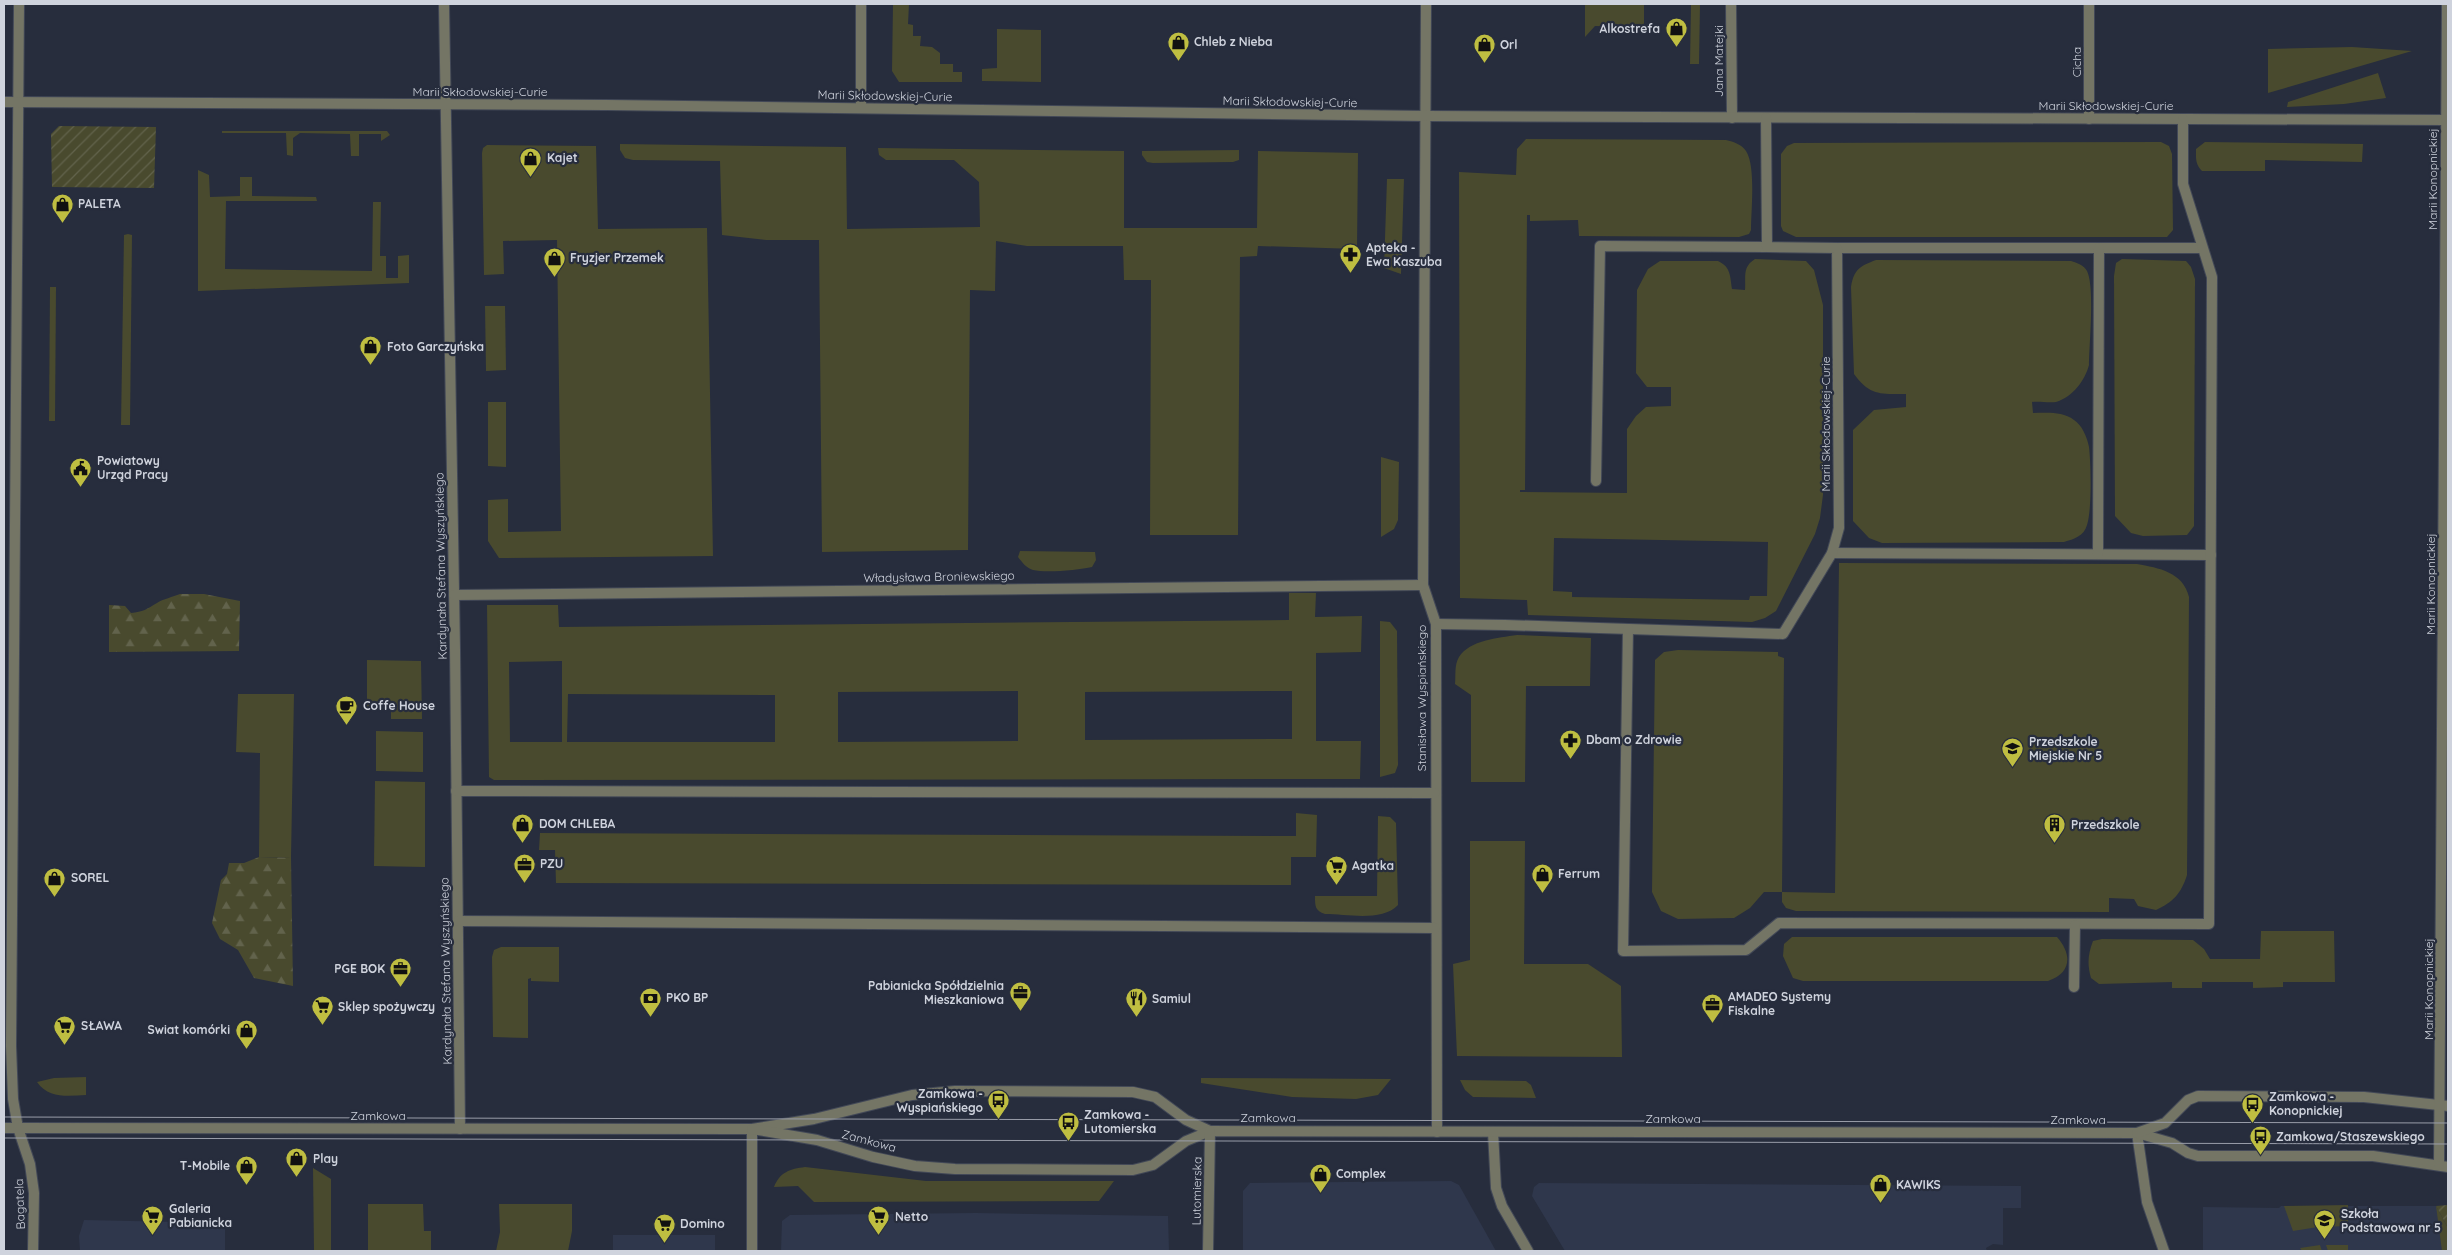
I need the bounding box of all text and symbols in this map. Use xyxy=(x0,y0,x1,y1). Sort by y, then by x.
shop icon: Alkostrefa xyxy=(1664,17,1688,48)
place label: Alkostrefa xyxy=(1600,21,1660,36)
street label: Jana Matejki xyxy=(1711,25,1726,97)
shop icon: Chleb z Nieba xyxy=(1166,30,1190,61)
shop icon: Orl xyxy=(1472,33,1496,64)
place label: Chleb z Nieba xyxy=(1194,34,1273,49)
place label: Orl xyxy=(1500,37,1518,52)
street label: Cicha xyxy=(2069,47,2084,77)
street label: Marii Skłodowskiej-Curie xyxy=(413,84,548,99)
street label: Marii Skłodowskiej-Curie xyxy=(817,87,953,104)
street label: Marii Skłodowskiej-Curie xyxy=(1222,93,1358,110)
street label: Marii Skłodowskiej-Curie xyxy=(2039,98,2174,113)
street label: Marii Konopnickiej xyxy=(2425,128,2440,230)
shop icon: Kajet xyxy=(519,146,543,177)
place label: Kajet xyxy=(547,150,578,165)
shop icon: PALETA xyxy=(50,192,74,223)
place label: PALETA xyxy=(78,196,121,211)
place label: Apteka - Ewa Kaszuba xyxy=(1366,240,1442,269)
pharmacy icon: Apteka - Ewa Kaszuba xyxy=(1338,243,1362,274)
shop icon: Fryzjer Przemek xyxy=(542,246,566,277)
place label: Fryzjer Przemek xyxy=(570,250,664,265)
shop icon: Foto Garczyńska xyxy=(359,335,383,366)
place label: Foto Garczyńska xyxy=(387,339,484,354)
street label: Marii Skłodowskiej-Curie xyxy=(1818,356,1833,491)
place label: Powiatowy Urząd Pracy xyxy=(97,453,168,482)
public building icon: Powiatowy Urząd Pracy xyxy=(69,456,93,487)
street label: Kardynała Stefana Wyszyńskiego xyxy=(431,472,450,660)
street label: Marii Konopnickiej xyxy=(2423,533,2438,635)
street label: Władysława Broniewskiego xyxy=(863,568,1015,585)
street label: Stanisława Wyspiańskiego xyxy=(1414,625,1429,771)
cafe icon: Coffe House xyxy=(335,694,359,725)
place label: Coffe House xyxy=(363,698,435,713)
pharmacy icon: Dbam o Zdrowie xyxy=(1558,728,1582,759)
place label: Dbam o Zdrowie xyxy=(1586,732,1682,747)
place label: Przedszkole Miejskie Nr 5 xyxy=(2029,734,2102,763)
school or university icon: Przedszkole Miejskie Nr 5 xyxy=(2001,737,2025,768)
shop icon: DOM CHLEBA xyxy=(511,812,535,843)
building icon: Przedszkole xyxy=(2043,813,2067,844)
place label: DOM CHLEBA xyxy=(539,816,615,831)
place label: Przedszkole xyxy=(2071,817,2140,832)
office icon: PZU xyxy=(512,852,536,883)
supermarket icon: Agatka xyxy=(1324,854,1348,885)
place label: PZU xyxy=(540,856,563,871)
place label: Agatka xyxy=(1352,858,1394,873)
shop icon: Ferrum xyxy=(1530,862,1554,893)
shop icon: SOREL xyxy=(43,866,67,897)
place label: Ferrum xyxy=(1558,866,1600,881)
place label: SOREL xyxy=(71,870,109,885)
street label: Kardynała Stefana Wyszyńskiego xyxy=(436,877,455,1065)
street label: Marii Konopnickiej xyxy=(2421,938,2436,1040)
office icon: PGE BOK xyxy=(389,957,413,988)
place label: PGE BOK xyxy=(334,961,385,976)
place label: Pabianicka Spółdzielnia Mieszkaniowa xyxy=(868,978,1004,1007)
office icon: Pabianicka Spółdzielnia Mieszkaniowa xyxy=(1008,981,1032,1012)
bank icon: PKO BP xyxy=(638,986,662,1017)
restaurant icon: Samiul xyxy=(1124,987,1148,1018)
place label: AMADEO Systemy Fiskalne xyxy=(1728,989,1831,1018)
place label: PKO BP xyxy=(666,990,708,1005)
place label: Samiul xyxy=(1152,991,1191,1006)
office icon: AMADEO Systemy Fiskalne xyxy=(1700,992,1724,1023)
supermarket icon: Sklep spożywczy xyxy=(310,995,334,1026)
place label: Sklep spożywczy xyxy=(338,999,435,1014)
supermarket icon: SŁAWA xyxy=(53,1014,77,1045)
place label: SŁAWA xyxy=(81,1018,122,1033)
shop icon: Swiat komórki xyxy=(234,1018,258,1049)
place label: Swiat komórki xyxy=(148,1022,230,1037)
place label: Zamkowa - Wyspiańskiego xyxy=(897,1086,984,1115)
bus stop icon: Zamkowa - Wyspiańskiego xyxy=(987,1089,1011,1120)
place label: Zamkowa - Konopnickiej xyxy=(2269,1089,2343,1118)
bus stop icon: Zamkowa - Konopnickiej xyxy=(2241,1092,2265,1123)
place label: Zamkowa - Lutomierska xyxy=(1084,1107,1156,1136)
street label: Zamkowa xyxy=(350,1108,406,1123)
bus stop icon: Zamkowa - Lutomierska xyxy=(1056,1110,1080,1141)
street label: Zamkowa xyxy=(1240,1110,1296,1125)
street label: Zamkowa xyxy=(1645,1111,1701,1126)
street label: Zamkowa xyxy=(2050,1112,2106,1127)
bus stop icon: Zamkowa/Staszewskiego xyxy=(2248,1125,2272,1156)
street label: Zamkowa xyxy=(840,1126,898,1155)
place label: Zamkowa/Staszewskiego xyxy=(2276,1129,2425,1144)
shop icon: Play xyxy=(285,1147,309,1178)
place label: Play xyxy=(313,1151,338,1166)
shop icon: T-Mobile xyxy=(234,1154,258,1185)
street label: Lutomierska xyxy=(1188,1157,1205,1225)
place label: T-Mobile xyxy=(180,1158,230,1173)
shop icon: Complex xyxy=(1308,1162,1332,1193)
place label: Complex xyxy=(1336,1166,1386,1181)
shop icon: KAWIKS xyxy=(1868,1173,1892,1204)
place label: KAWIKS xyxy=(1896,1177,1941,1192)
street label: Bagatela xyxy=(11,1178,28,1230)
place label: Galeria Pabianicka xyxy=(169,1201,232,1230)
supermarket icon: Galeria Pabianicka xyxy=(141,1204,165,1235)
supermarket icon: Netto xyxy=(867,1205,891,1236)
place label: Szkoła Podstawowa nr 5 xyxy=(2341,1206,2441,1235)
place label: Netto xyxy=(895,1209,929,1224)
school or university icon: Szkoła Podstawowa nr 5 xyxy=(2313,1209,2337,1240)
supermarket icon: Domino xyxy=(652,1212,676,1243)
place label: Domino xyxy=(680,1216,725,1231)

